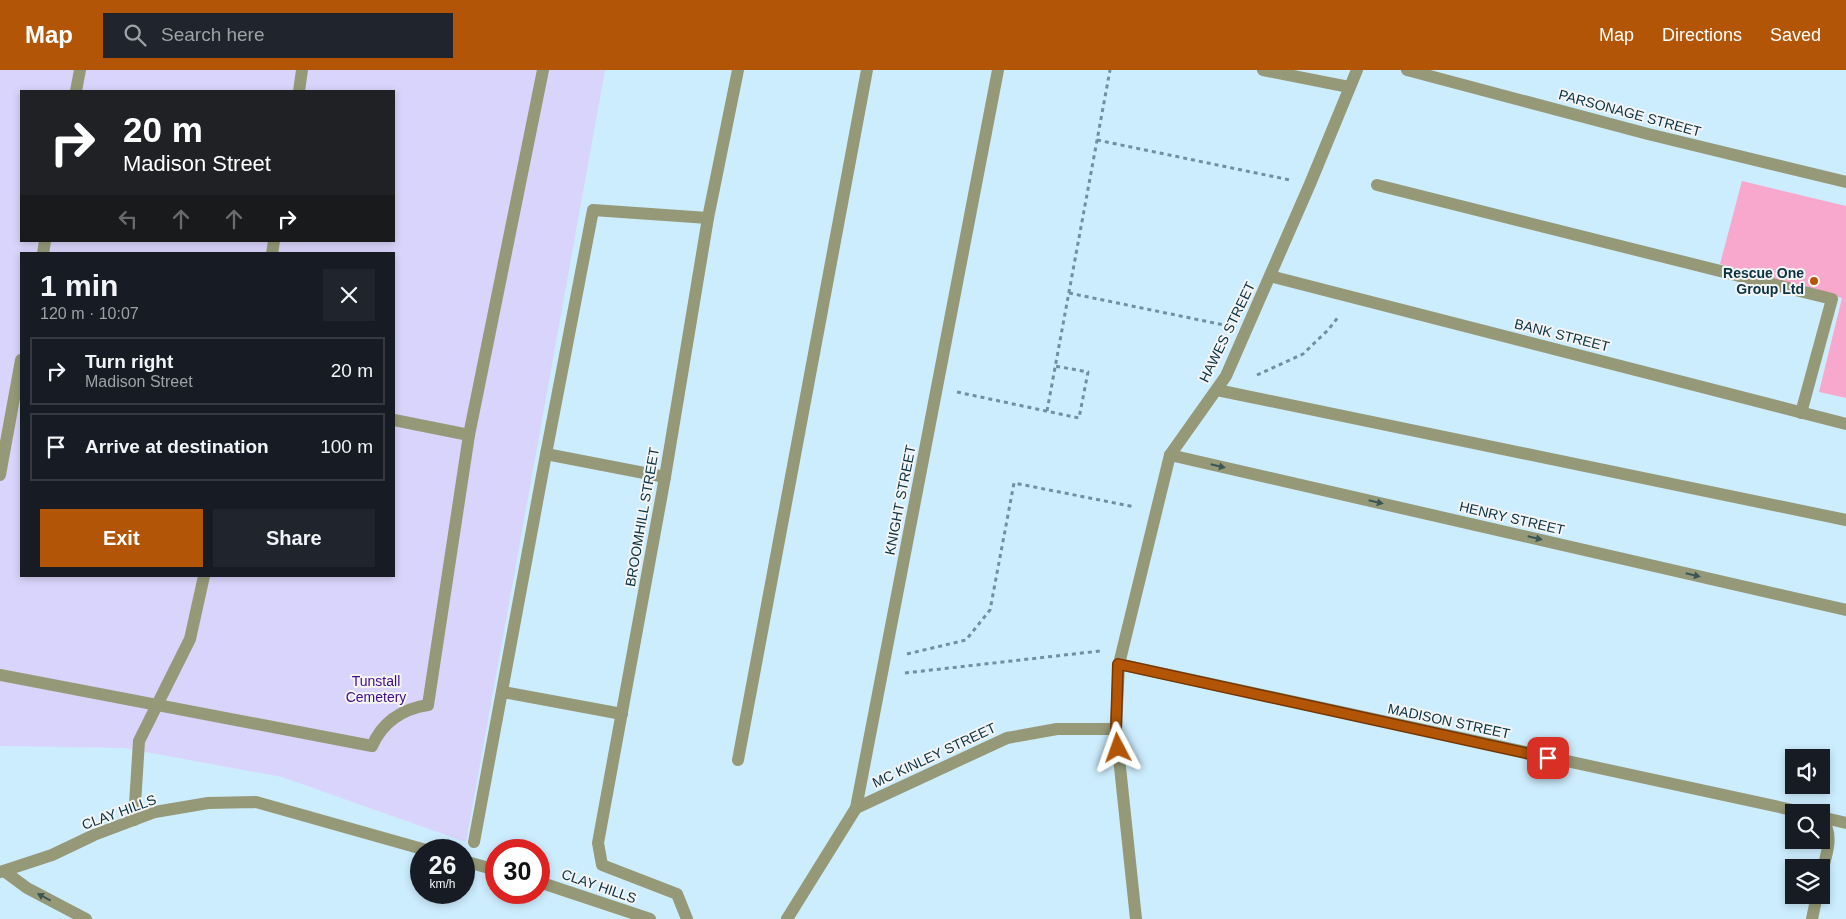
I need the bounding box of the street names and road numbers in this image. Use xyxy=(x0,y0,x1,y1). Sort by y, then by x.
street label: PARSONAGE STREET xyxy=(1557,86,1703,140)
street label: HAWES STREET xyxy=(1196,279,1258,385)
street label: BANK STREET xyxy=(1513,315,1612,355)
street label: KNIGHT STREET xyxy=(881,443,919,556)
street label: BROOMHILL STREET xyxy=(622,446,662,588)
street label: HENRY STREET xyxy=(1458,498,1567,538)
street label: MADISON STREET xyxy=(1386,700,1512,742)
street label: MC KINLEY STREET xyxy=(870,719,999,791)
street label: CLAY HILLS xyxy=(80,791,158,833)
street label: CLAY HILLS xyxy=(559,866,639,906)

